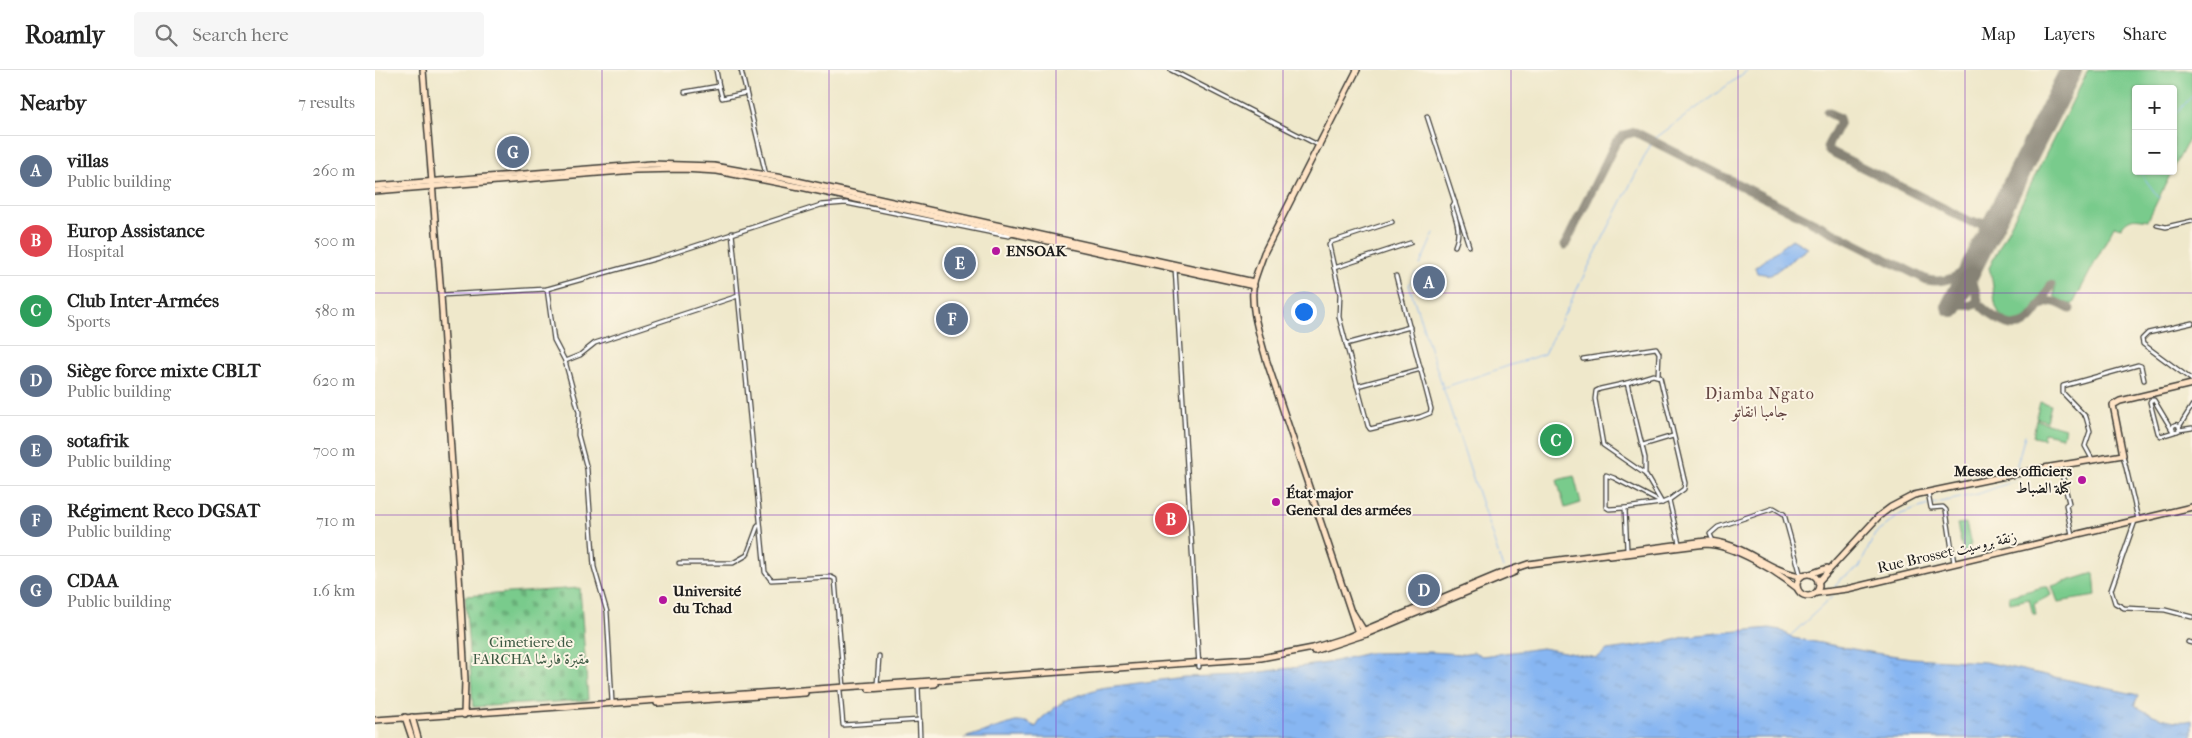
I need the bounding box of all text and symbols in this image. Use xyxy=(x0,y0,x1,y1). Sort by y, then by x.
search box xyxy=(134,12,484,57)
text: Roamly xyxy=(25,21,104,49)
icon: search xyxy=(152,21,180,49)
text: Search here xyxy=(192,24,289,46)
text: Map xyxy=(1981,24,2015,45)
text: Layers xyxy=(2043,24,2095,45)
text: Share xyxy=(2123,24,2167,45)
map controls xyxy=(2132,85,2177,175)
button: + xyxy=(2132,85,2177,130)
text: Nearby xyxy=(20,91,86,115)
text: 7 results xyxy=(298,93,355,112)
button: − xyxy=(2132,130,2177,175)
pin: G xyxy=(497,133,529,171)
text: villas xyxy=(67,150,108,172)
text: A xyxy=(31,161,41,180)
text: 260 m xyxy=(313,161,355,180)
text: Public building xyxy=(67,172,171,191)
text: Europ Assistance xyxy=(67,220,205,242)
text: B xyxy=(31,231,41,250)
text: 500 m xyxy=(314,231,355,250)
text: Hospital xyxy=(67,242,124,261)
place label: ENSOAK xyxy=(1006,242,1068,260)
pin: E xyxy=(944,244,976,282)
marker: ENSOAK xyxy=(990,245,1002,257)
pin: A xyxy=(1413,263,1445,301)
text: Club Inter-Armées xyxy=(67,290,219,312)
your location xyxy=(1291,299,1317,325)
pin: F xyxy=(936,300,968,338)
text: C xyxy=(31,301,41,320)
text: 580 m xyxy=(314,301,355,320)
text: Sports xyxy=(67,312,110,331)
text: Siège force mixte CBLT xyxy=(67,360,261,382)
text: D xyxy=(30,371,42,390)
text: 620 m xyxy=(313,371,355,390)
text: Public building xyxy=(67,382,171,401)
district label: Djamba Ngato جامبا انقاتو xyxy=(1705,384,1815,422)
pin: C xyxy=(1540,421,1572,459)
text: sotafrik xyxy=(67,430,129,452)
text: E xyxy=(31,441,41,460)
text: 700 m xyxy=(313,441,355,460)
text: Public building xyxy=(67,452,171,471)
place label: Messe des officiers كتلة الضباط xyxy=(1953,462,2072,497)
marker: Messe des officiers كتلة الضباط xyxy=(2076,474,2088,486)
place label: État major General des armées xyxy=(1286,484,1412,519)
marker: État major General des armées xyxy=(1270,496,1282,508)
text: Régiment Reco DGSAT xyxy=(67,500,260,522)
pin: B xyxy=(1155,500,1187,538)
text: F xyxy=(32,511,40,530)
text: 710 m xyxy=(316,511,355,530)
text: Public building xyxy=(67,522,171,541)
street label: Rue Brosset زنقة بروسيت xyxy=(1876,527,2018,577)
text: CDAA xyxy=(67,570,118,592)
pin: D xyxy=(1408,571,1440,609)
text: G xyxy=(30,581,42,600)
text: 1.6 km xyxy=(313,581,355,600)
place label: Université du Tchad xyxy=(672,582,742,617)
text: Public building xyxy=(67,592,171,611)
marker: Université du Tchad xyxy=(657,594,669,606)
park label: Cimetiere de FARCHA مقبرة فارشا xyxy=(472,633,590,668)

